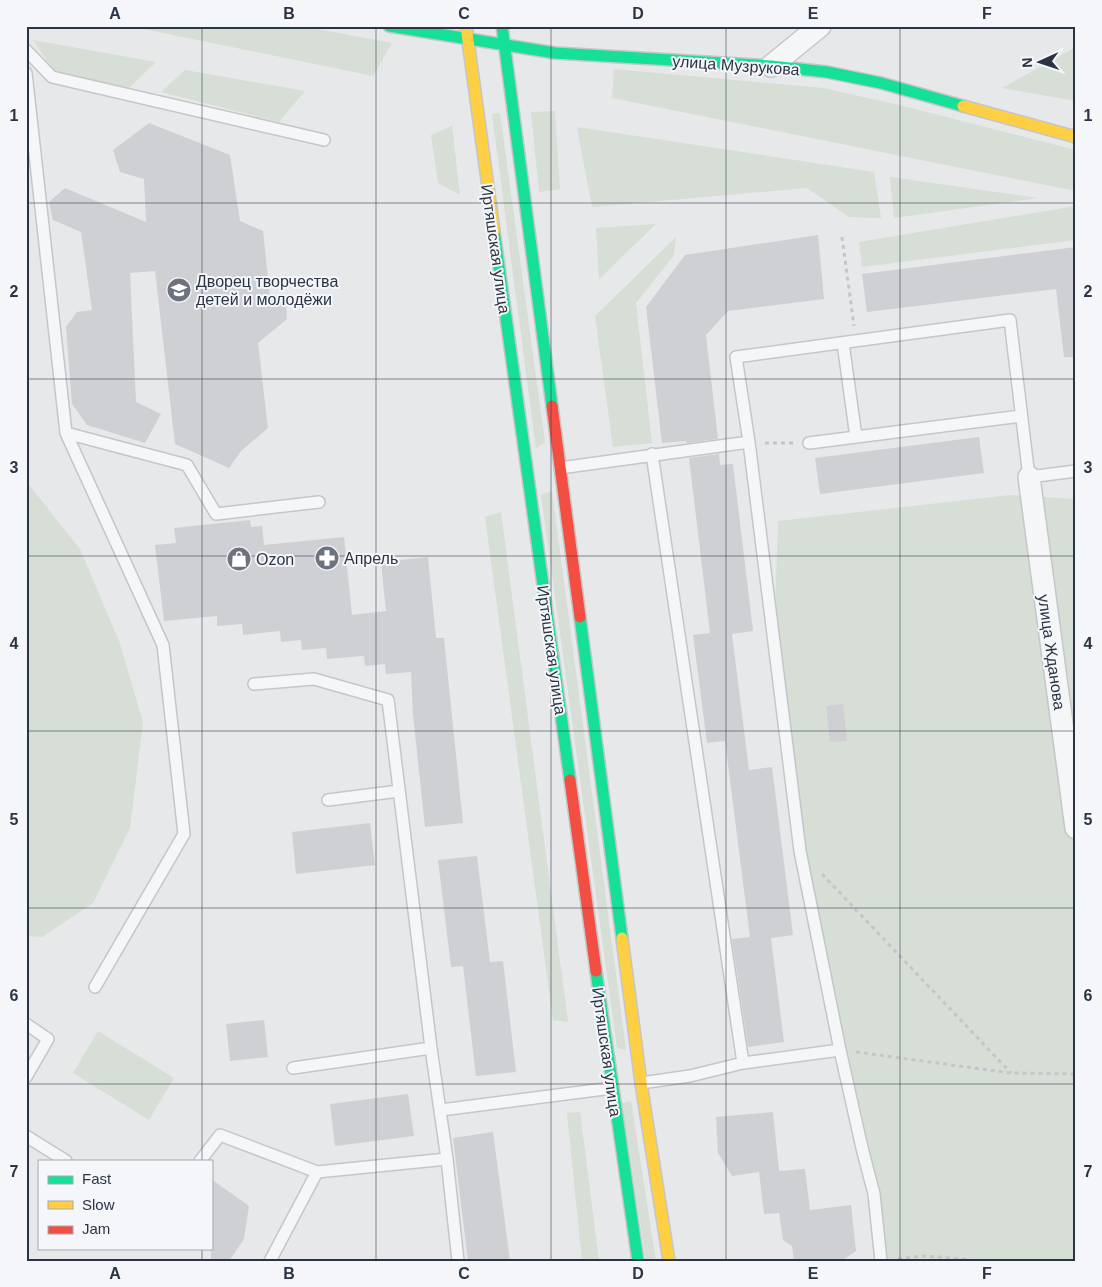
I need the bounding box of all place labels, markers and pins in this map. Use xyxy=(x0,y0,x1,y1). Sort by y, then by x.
place label: Дворец творчества детей и молодёжи xyxy=(196,273,338,308)
school or university icon: Дворец творчества детей и молодёжи xyxy=(166,277,192,303)
pharmacy icon: Апрель xyxy=(314,545,340,571)
shop icon: Ozon xyxy=(226,546,252,572)
place label: Апрель xyxy=(344,550,398,567)
place label: Ozon xyxy=(256,551,294,568)

